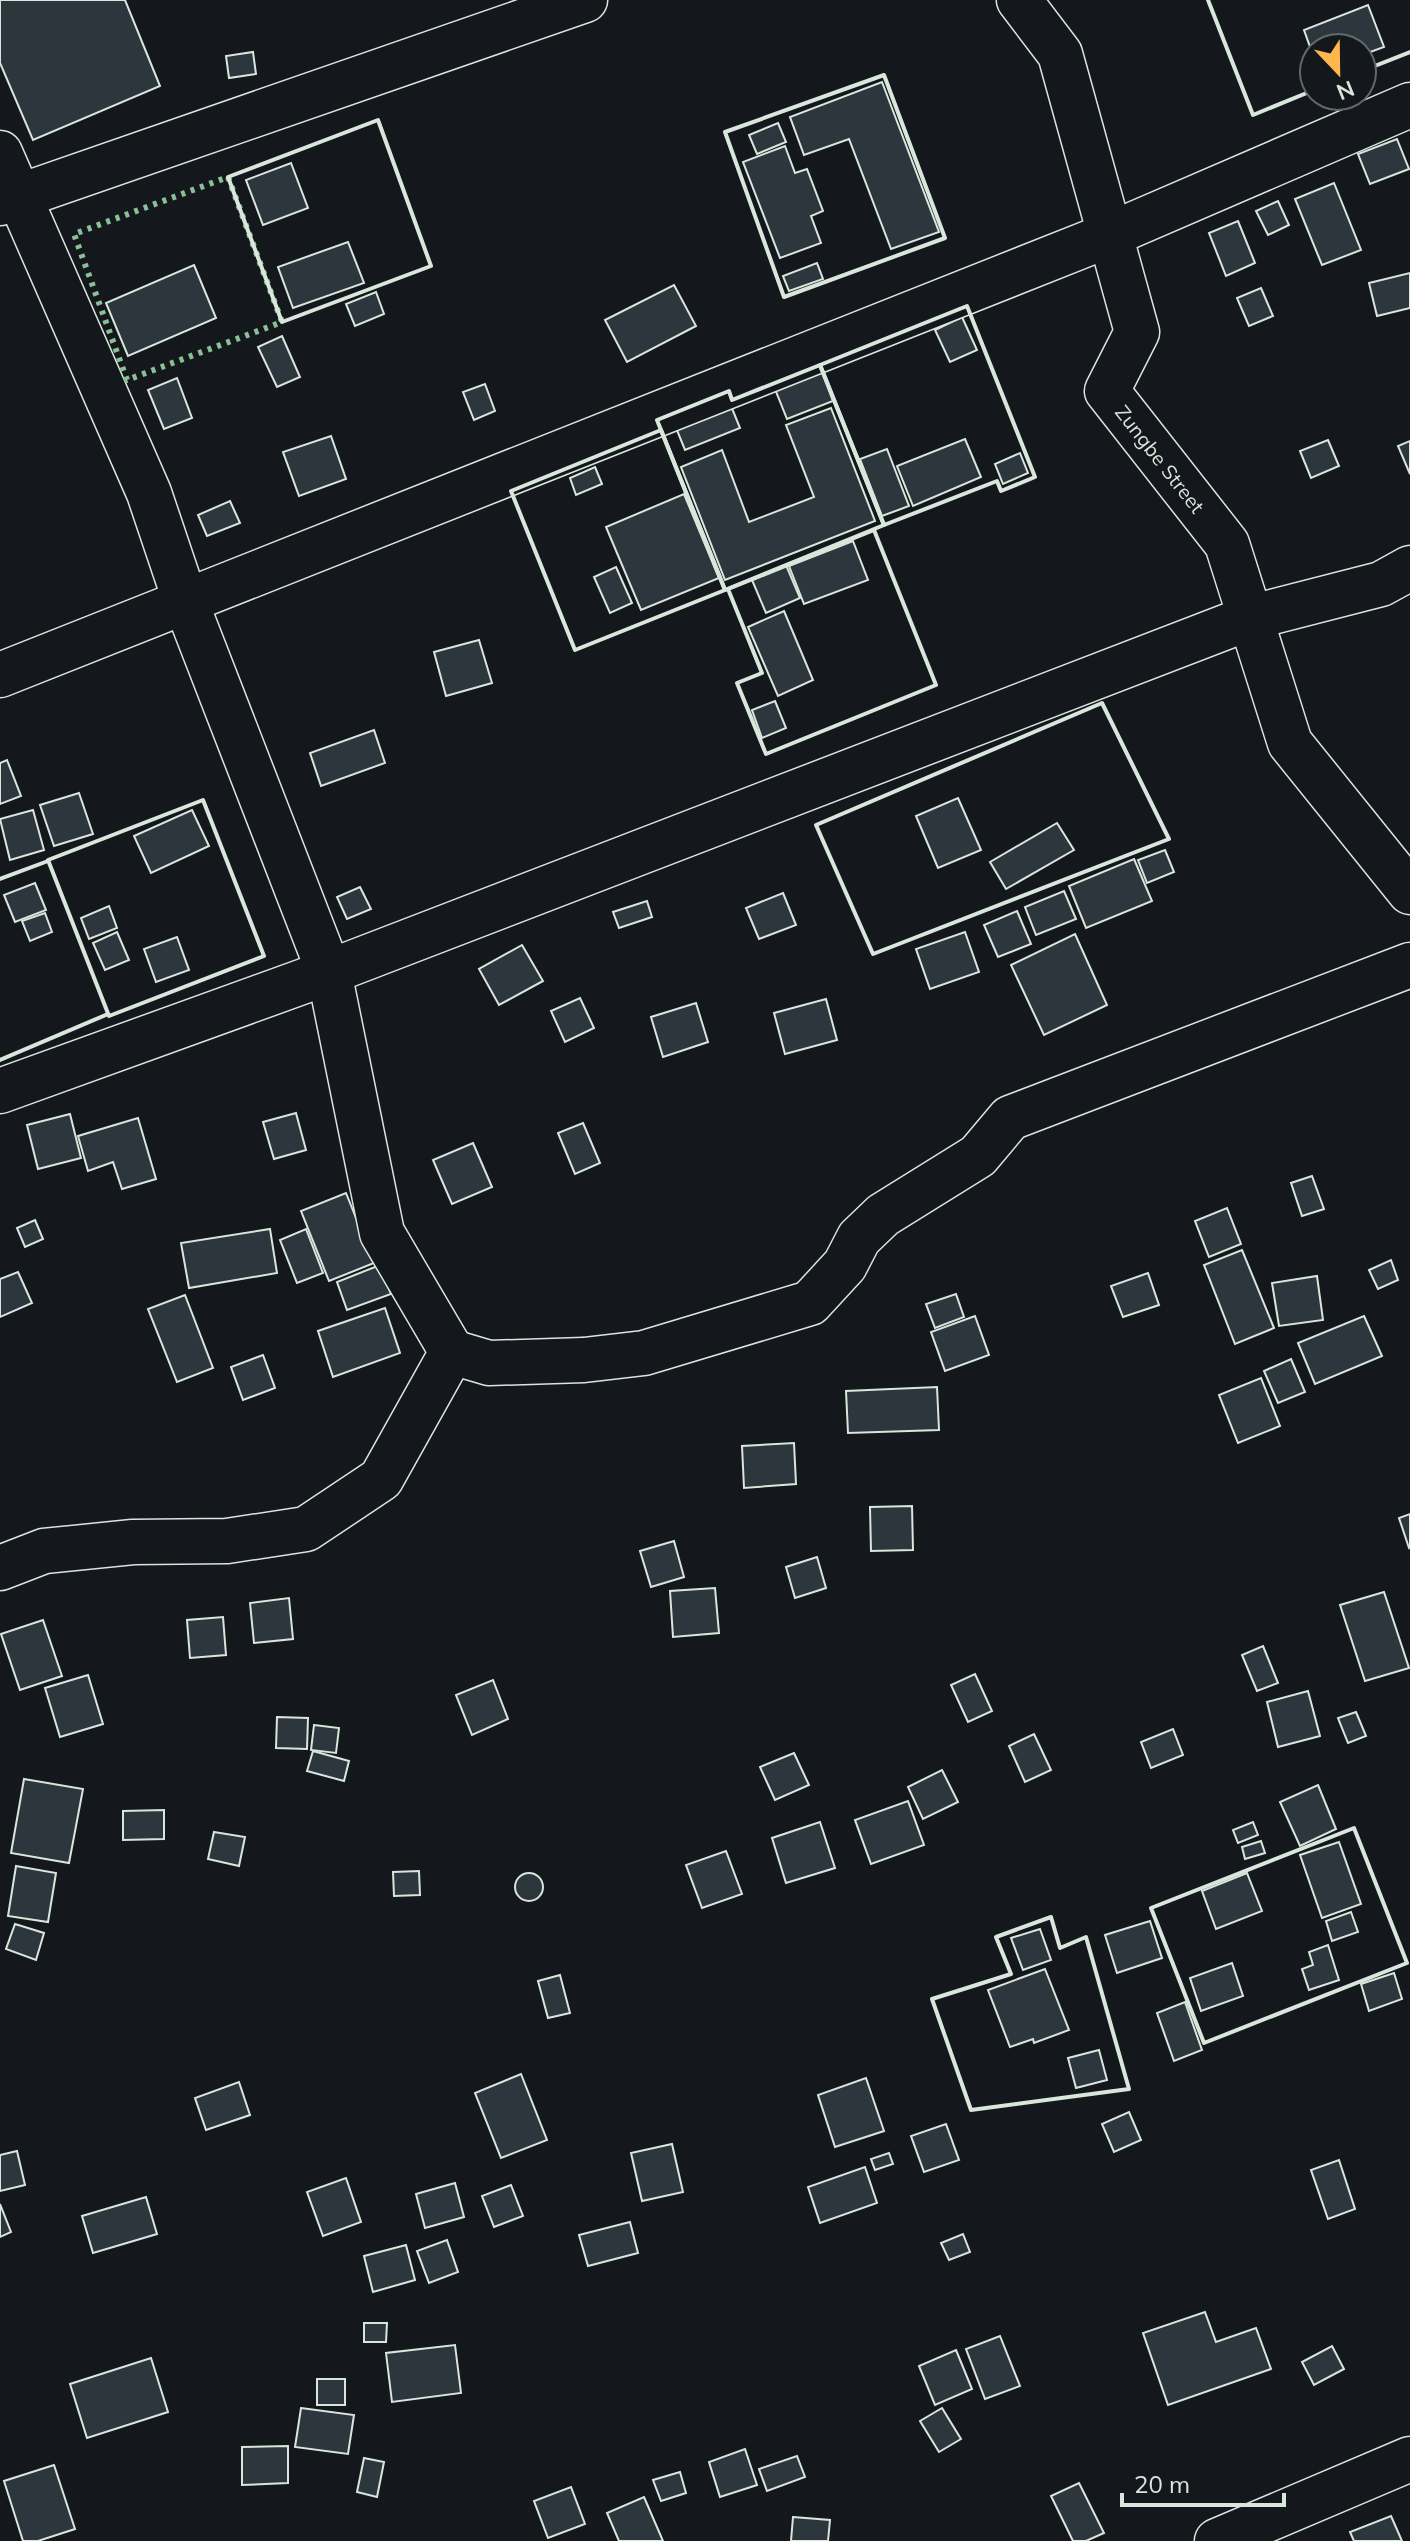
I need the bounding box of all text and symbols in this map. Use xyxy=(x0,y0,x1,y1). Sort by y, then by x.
north arrow xyxy=(1298,32,1378,112)
text: N xyxy=(1333,74,1358,107)
street label: Zungbe Street xyxy=(1110,400,1210,518)
scale bar xyxy=(1122,2457,1284,2507)
text: 20 m xyxy=(1134,2469,1190,2499)

